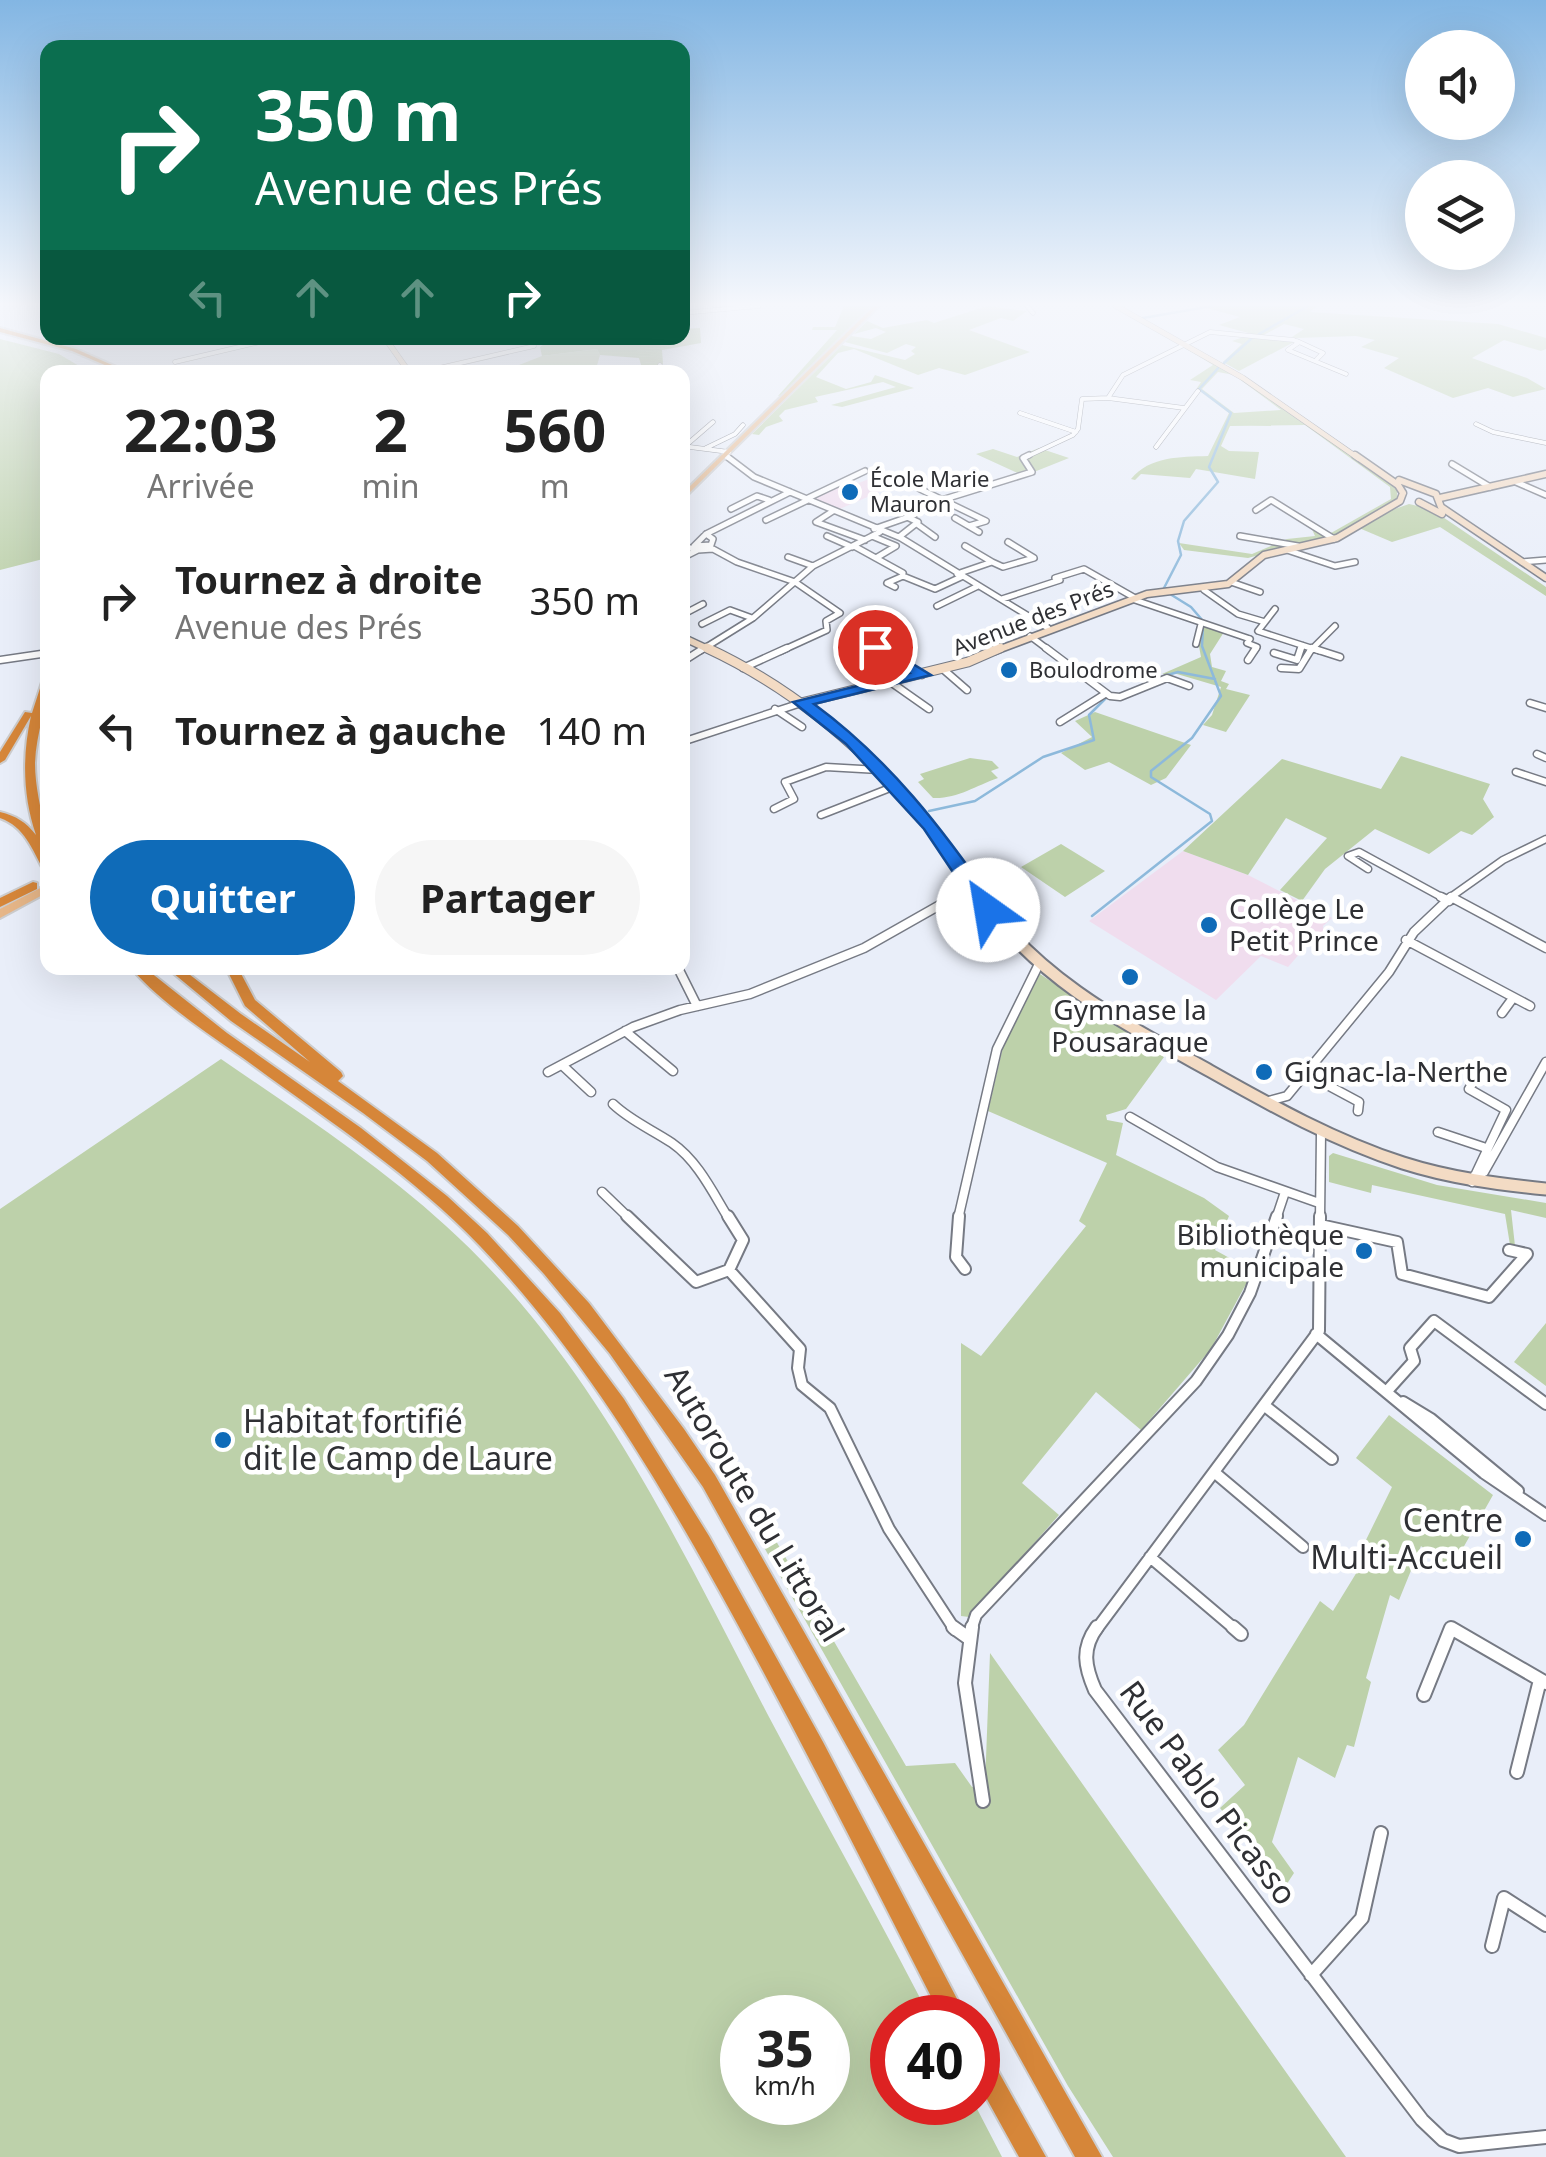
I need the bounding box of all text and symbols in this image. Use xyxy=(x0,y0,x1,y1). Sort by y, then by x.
map controls xyxy=(1405,30,1515,270)
button: sound xyxy=(1405,30,1515,140)
text: 350 m xyxy=(255,66,462,162)
icon: right xyxy=(90,80,220,210)
text: Avenue des Prés xyxy=(255,157,603,218)
button: layers xyxy=(1405,160,1515,270)
icon: left xyxy=(180,270,235,325)
icon: ahead xyxy=(285,270,340,325)
icon: ahead xyxy=(390,270,445,325)
icon: right xyxy=(495,270,550,325)
text: 22:03 xyxy=(124,388,278,470)
text: 2 xyxy=(373,388,408,470)
text: 560 xyxy=(503,388,606,470)
place label: École Marie Mauron xyxy=(870,463,989,518)
text: Arrivée xyxy=(147,464,255,507)
text: min xyxy=(362,464,420,507)
text: m xyxy=(540,464,570,507)
marker: École Marie Mauron xyxy=(839,481,861,503)
text: Tournez à droite xyxy=(175,553,483,605)
icon: right xyxy=(90,573,145,628)
street label: Avenue des Prés xyxy=(948,573,1117,662)
text: 350 m xyxy=(529,574,640,626)
text: Avenue des Prés xyxy=(175,605,422,648)
pin xyxy=(833,605,918,690)
icon: arrive xyxy=(848,620,903,675)
place label: Boulodrome xyxy=(1029,654,1158,684)
marker: Boulodrome xyxy=(998,659,1020,681)
icon: left xyxy=(90,703,145,758)
text: Tournez à gauche xyxy=(175,704,506,756)
text: 140 m xyxy=(536,704,647,756)
button: Quitter xyxy=(90,840,355,955)
button: Partager xyxy=(375,840,640,955)
position arrow xyxy=(936,858,1040,962)
place label: Collège Le Petit Prince xyxy=(1229,889,1379,959)
marker: Collège Le Petit Prince xyxy=(1198,914,1220,936)
marker: Gymnase la Pousaraque xyxy=(1119,966,1141,988)
place label: Gymnase la Pousaraque xyxy=(1051,990,1209,1060)
place label: Gignac-la-Nerthe xyxy=(1284,1052,1508,1090)
marker: Gignac-la-Nerthe xyxy=(1253,1061,1275,1083)
place label: Bibliothèque municipale xyxy=(1176,1215,1344,1285)
marker: Bibliothèque municipale xyxy=(1353,1240,1375,1262)
street label: Autoroute du Littoral xyxy=(656,1357,855,1649)
place label: Habitat fortifié dit le Camp de Laure xyxy=(243,1399,553,1479)
marker: Habitat fortifié dit le Camp de Laure xyxy=(212,1429,234,1451)
place label: Centre Multi-Accueil xyxy=(1310,1498,1503,1578)
marker: Centre Multi-Accueil xyxy=(1512,1528,1534,1550)
street label: Rue Pablo Picasso xyxy=(1111,1671,1308,1913)
speed limit sign: 40 xyxy=(870,1995,1000,2125)
text: 35 xyxy=(756,2014,814,2082)
text: km/h xyxy=(754,2068,816,2102)

